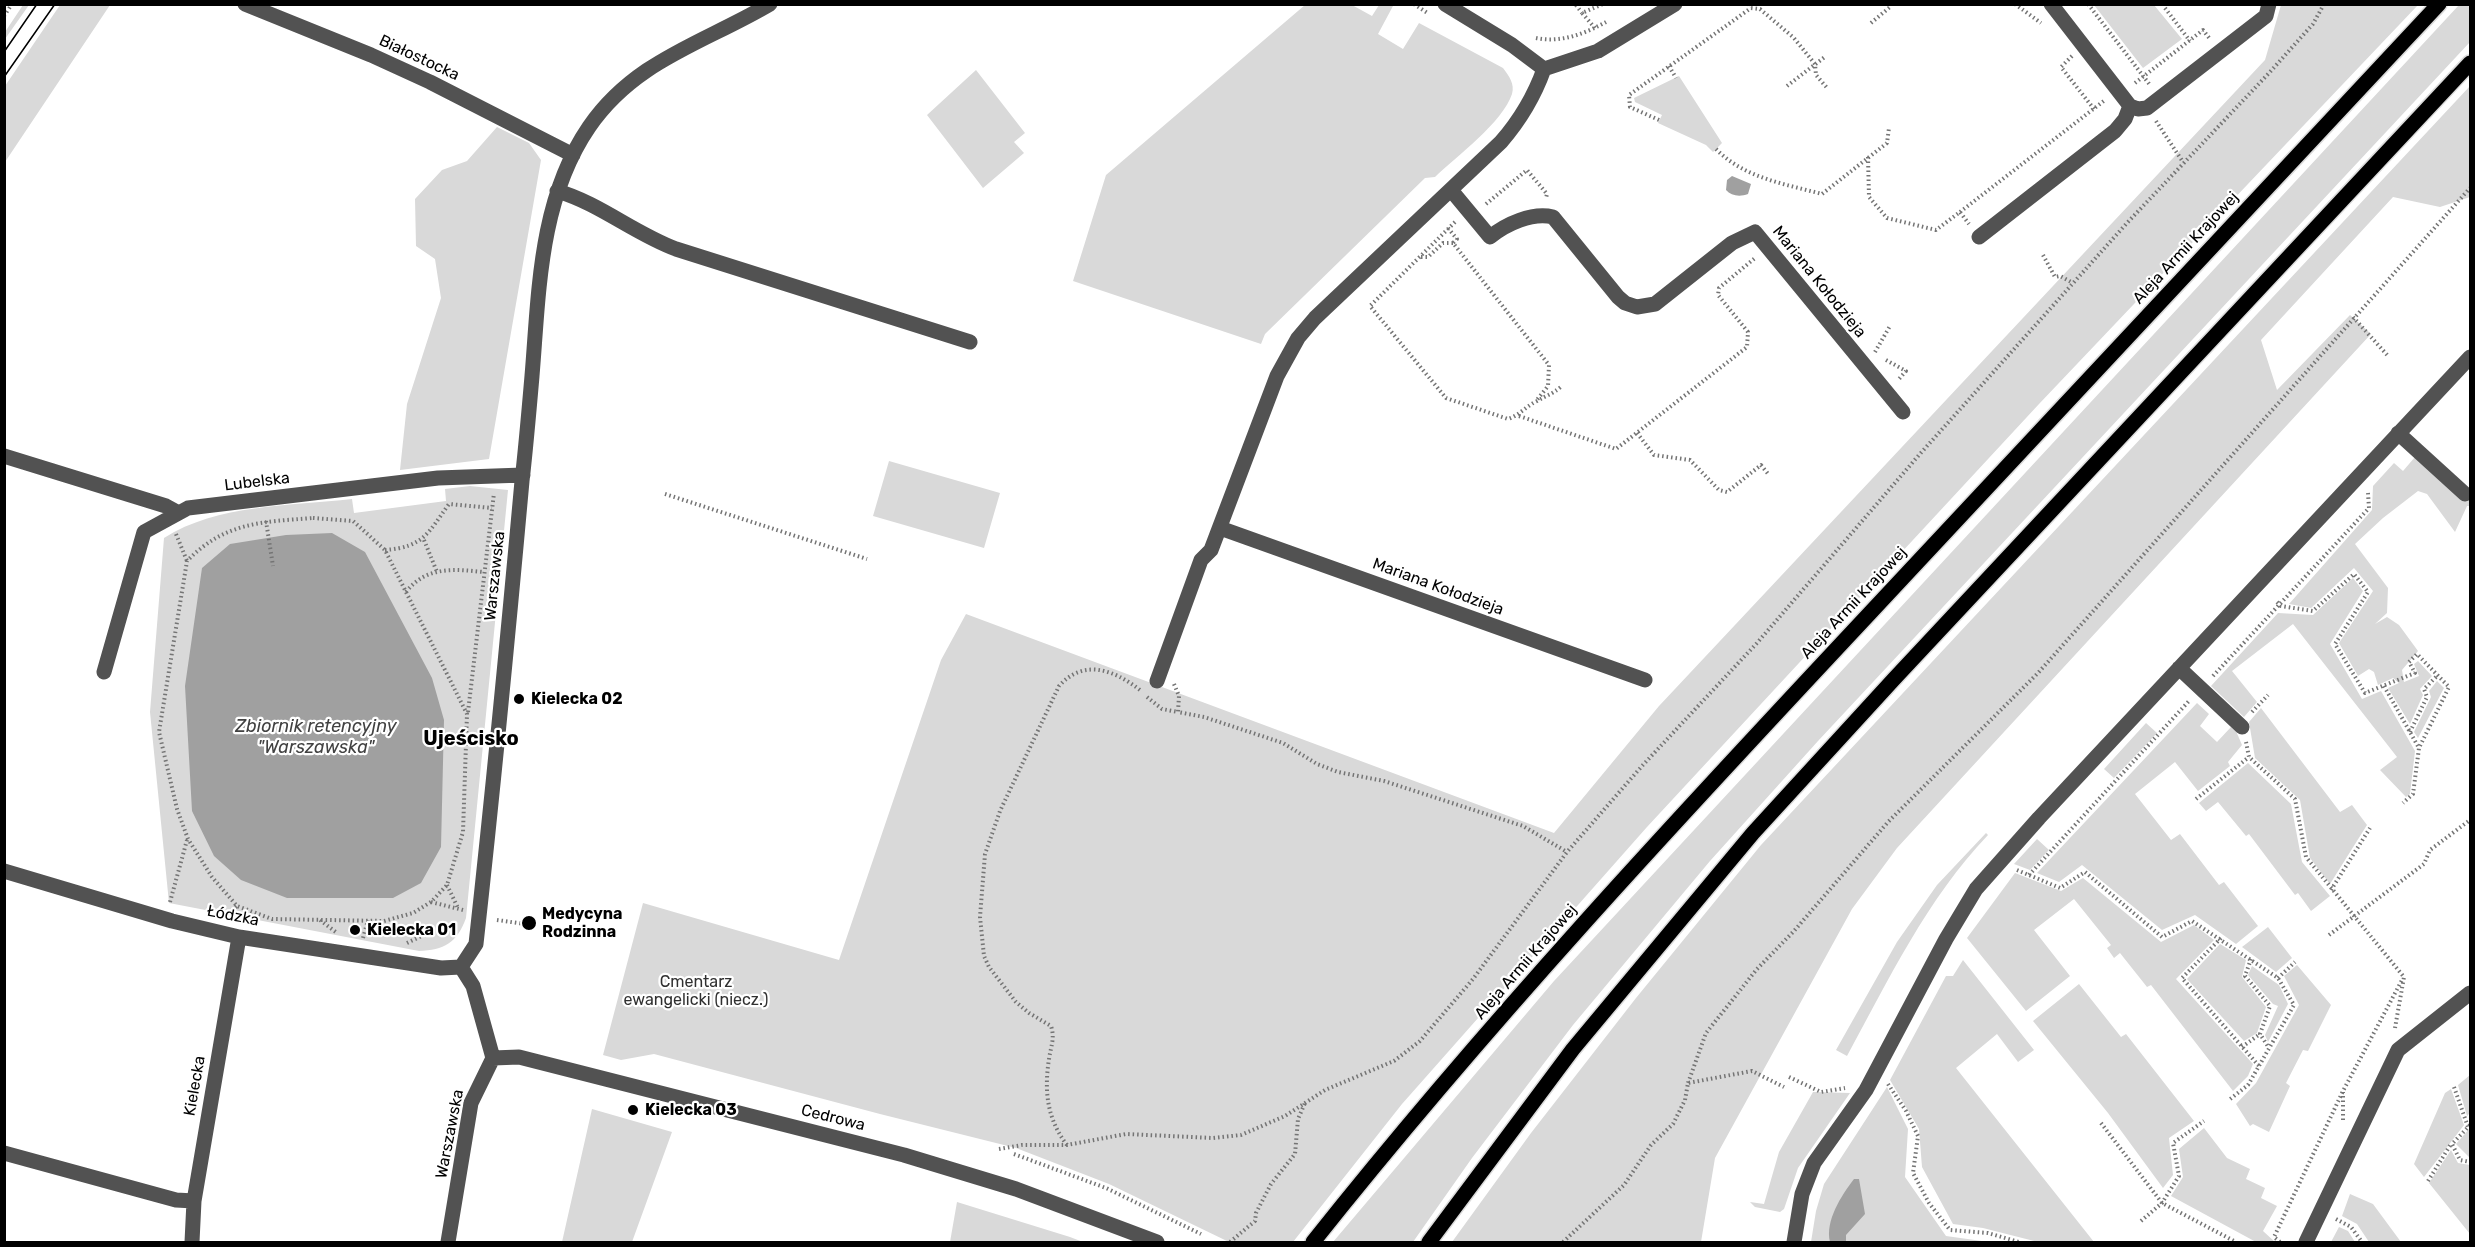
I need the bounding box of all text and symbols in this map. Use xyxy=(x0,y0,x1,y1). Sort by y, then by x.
street label: Białostocka xyxy=(376,31,462,85)
street label: Aleja Armii Krajowej xyxy=(2129,188,2243,308)
street label: Mariana Kołodzieja xyxy=(1768,222,1870,342)
street label: Lubelska xyxy=(223,468,291,496)
street label: Warszawska xyxy=(481,530,509,622)
street label: Aleja Armii Krajowej xyxy=(1797,543,1911,663)
street label: Mariana Kołodzieja xyxy=(1370,554,1506,620)
place label: Kielecka 02 xyxy=(531,689,623,709)
marker: Kielecka 02 xyxy=(512,692,526,706)
water label: Zbiornik retencyjny "Warszawska" xyxy=(235,716,397,758)
district label: Ujeścisko xyxy=(423,727,519,751)
street label: Aleja Armii Krajowej xyxy=(1471,900,1581,1024)
street label: Łódzka xyxy=(205,902,261,930)
place label: Medycyna Rodzinna xyxy=(542,904,623,942)
marker: Medycyna Rodzinna xyxy=(520,914,538,932)
place label: Kielecka 01 xyxy=(367,920,456,940)
marker: Kielecka 01 xyxy=(348,923,362,937)
park label: Cmentarz ewangelicki (niecz.) xyxy=(624,972,768,1010)
street label: Kielecka xyxy=(180,1054,210,1118)
street label: Warszawska xyxy=(432,1088,468,1180)
place label: Kielecka 03 xyxy=(645,1100,737,1120)
street label: Cedrowa xyxy=(799,1101,867,1135)
marker: Kielecka 03 xyxy=(626,1103,640,1117)

